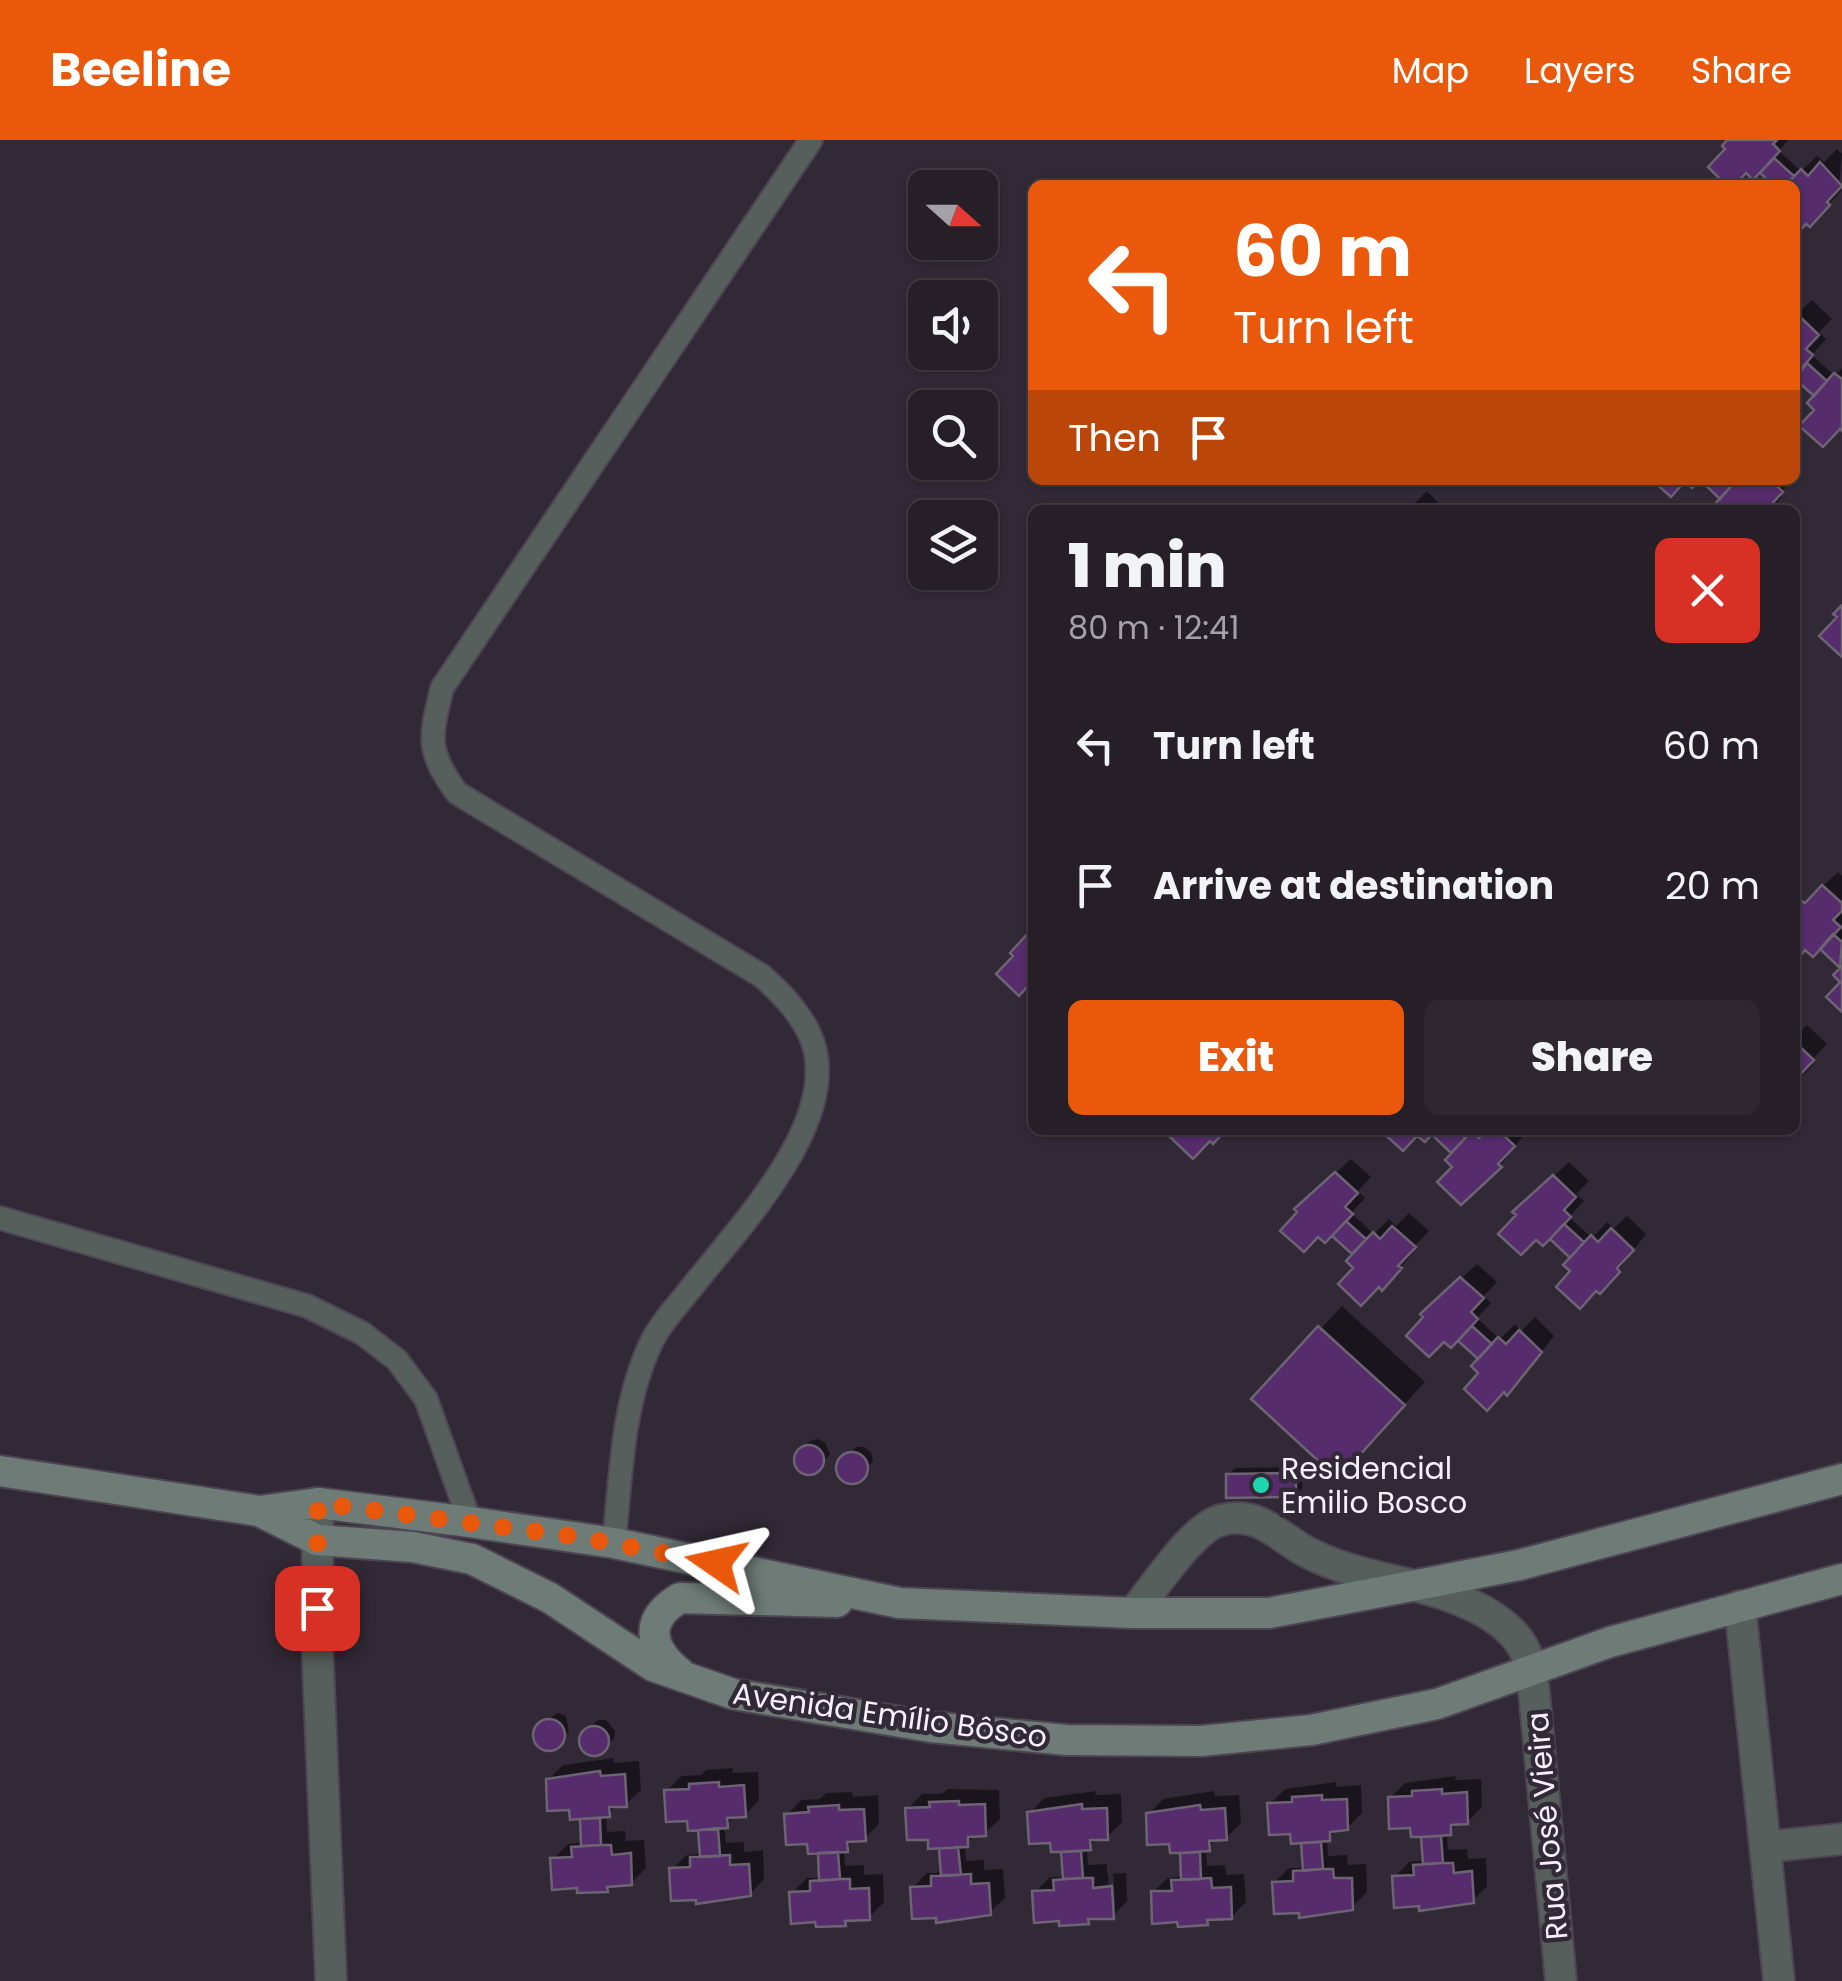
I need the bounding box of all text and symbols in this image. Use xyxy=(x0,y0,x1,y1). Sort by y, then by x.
text: Beeline xyxy=(50,36,231,103)
text: Map xyxy=(1392,46,1469,95)
text: Layers xyxy=(1524,46,1636,95)
text: Share xyxy=(1691,46,1792,95)
north arrow xyxy=(908,170,998,260)
map controls xyxy=(908,170,998,590)
text: 60 m xyxy=(1233,202,1412,301)
icon: left xyxy=(1068,220,1198,350)
button: sound xyxy=(908,280,998,370)
text: Turn left xyxy=(1233,296,1414,359)
button: search xyxy=(908,390,998,480)
icon: arrive xyxy=(1181,410,1236,465)
text: Then xyxy=(1068,411,1161,464)
button: layers xyxy=(908,500,998,590)
text: 1 min xyxy=(1068,524,1226,608)
button: close xyxy=(1655,538,1760,643)
text: 80 m · 12:41 xyxy=(1068,605,1240,650)
icon: left xyxy=(1068,718,1123,773)
text: Turn left xyxy=(1153,719,1315,772)
text: 60 m xyxy=(1663,719,1760,772)
icon: arrive xyxy=(1068,858,1123,913)
text: Arrive at destination xyxy=(1153,859,1554,912)
text: 20 m xyxy=(1665,859,1760,912)
button: Exit xyxy=(1068,1000,1404,1115)
button: Share xyxy=(1424,1000,1760,1115)
place label: Residencial Emilio Bosco xyxy=(1281,1447,1467,1524)
marker: Residencial Emilio Bosco xyxy=(1250,1474,1272,1496)
position arrow xyxy=(664,1511,768,1615)
pin xyxy=(275,1566,360,1651)
icon: arrive xyxy=(290,1581,345,1636)
street label: Avenida Emílio Bôsco xyxy=(730,1672,1050,1758)
street label: Rua José Vieira xyxy=(1516,1710,1578,1942)

